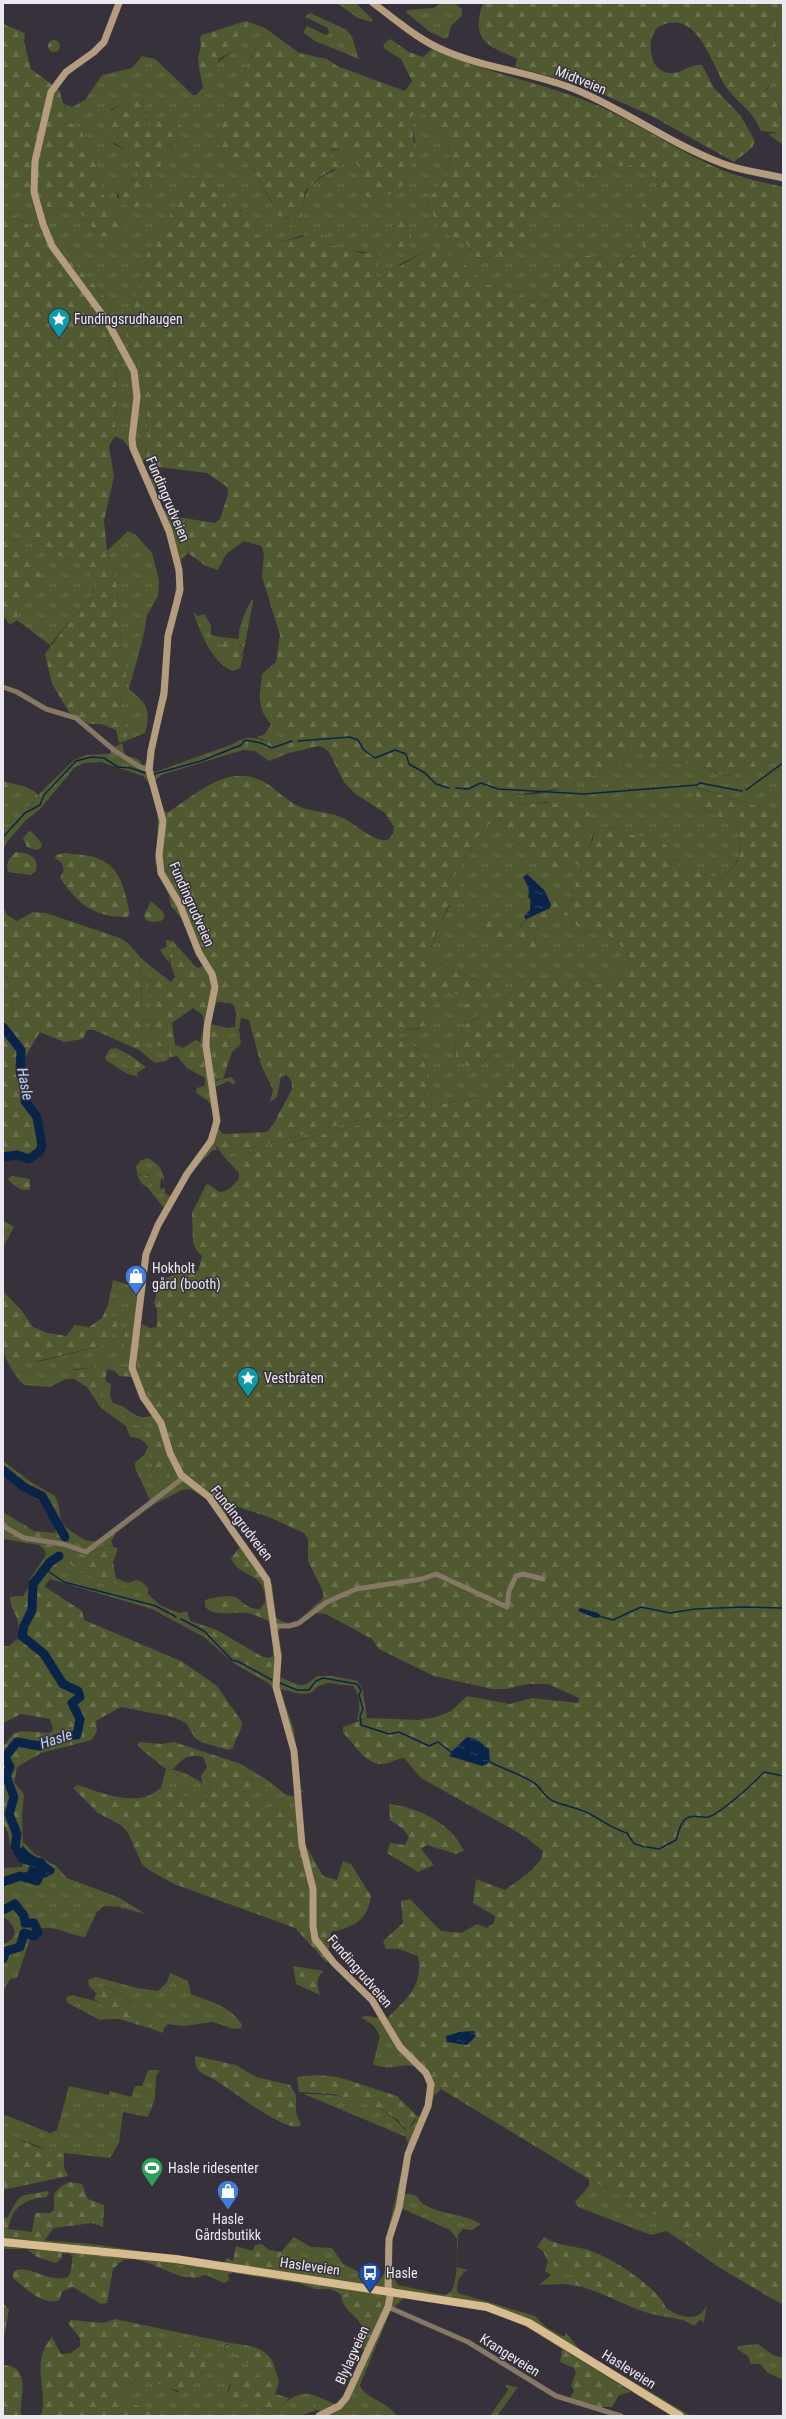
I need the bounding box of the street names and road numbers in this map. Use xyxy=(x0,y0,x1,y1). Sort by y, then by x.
street label: Midtveien xyxy=(553,62,609,98)
street label: Fundingrudveien xyxy=(143,454,193,544)
street label: Fundingrudveien xyxy=(166,859,218,949)
street label: Fundingrudveien xyxy=(208,1482,276,1564)
street label: Fundingrudveien xyxy=(324,1931,396,2011)
street label: Hasleveien xyxy=(279,2254,341,2278)
street label: Blylagveien xyxy=(332,2323,372,2387)
street label: Krangeveien xyxy=(477,2330,543,2380)
street label: Hasleveien xyxy=(599,2346,659,2392)

